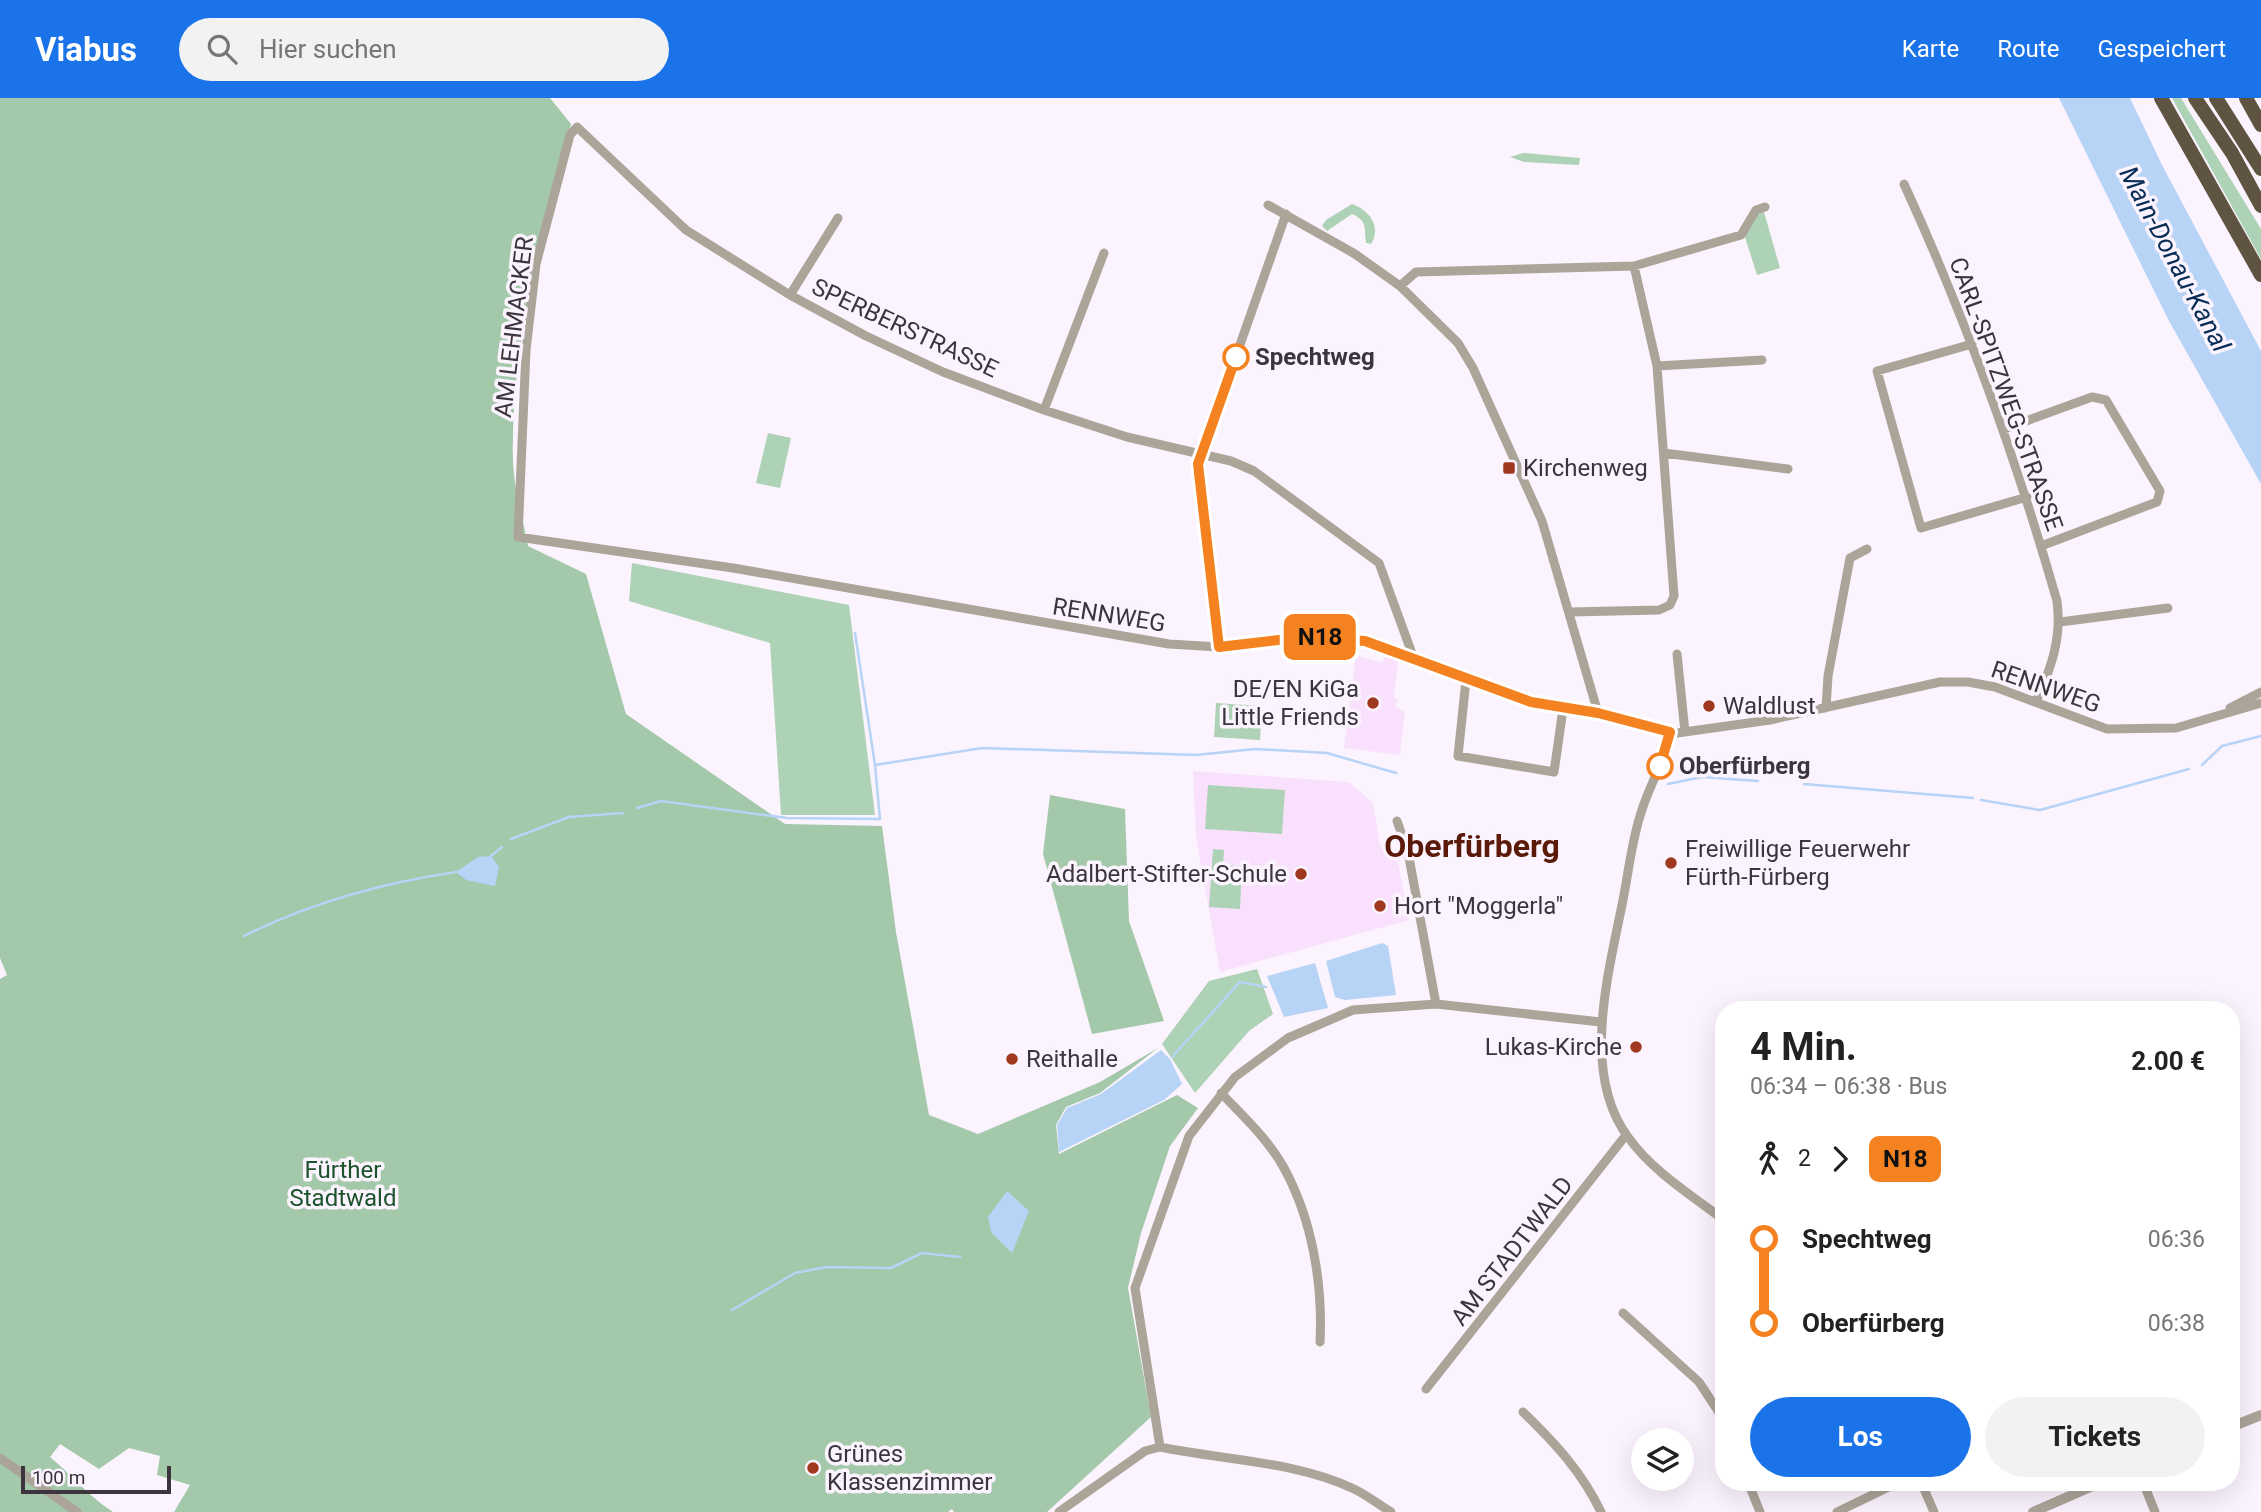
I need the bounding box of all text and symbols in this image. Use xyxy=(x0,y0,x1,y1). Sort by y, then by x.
search box xyxy=(179,18,669,81)
text: Viabus xyxy=(35,30,137,69)
icon: search xyxy=(203,30,241,68)
text: Hier suchen xyxy=(259,34,397,64)
text: Karte xyxy=(1902,35,1959,63)
text: Route xyxy=(1997,35,2059,63)
text: Gespeichert xyxy=(2097,35,2226,63)
water label: Main-Donau-Kanal xyxy=(2114,161,2237,358)
street label: AM LEHMACKER xyxy=(489,235,539,419)
street label: CARL-SPITZWEG-STRASSE xyxy=(1943,253,2069,535)
street label: SPERBERSTRASSE xyxy=(807,273,1003,383)
place label: Spechtweg xyxy=(1255,343,1375,371)
marker: Spechtweg xyxy=(1223,344,1249,370)
place label: Kirchenweg xyxy=(1523,454,1648,482)
marker: Kirchenweg xyxy=(1501,460,1517,476)
street label: RENNWEG xyxy=(1051,592,1167,638)
line badge: N18 xyxy=(1280,614,1360,660)
text: N18 xyxy=(1298,623,1342,651)
street label: RENNWEG xyxy=(1988,655,2104,719)
place label: DE/EN KiGa Little Friends xyxy=(1221,675,1359,731)
place label: Waldlust xyxy=(1723,692,1816,720)
marker: DE/EN KiGa Little Friends xyxy=(1365,695,1381,711)
marker: Waldlust xyxy=(1701,698,1717,714)
place label: Oberfürberg xyxy=(1679,752,1811,780)
marker: Oberfürberg xyxy=(1647,753,1673,779)
district label: Oberfürberg xyxy=(1384,827,1560,865)
place label: Freiwillige Feuerwehr Fürth-Fürberg xyxy=(1685,835,1910,891)
marker: Freiwillige Feuerwehr Fürth-Fürberg xyxy=(1663,855,1679,871)
place label: Adalbert-Stifter-Schule xyxy=(1046,860,1287,888)
marker: Adalbert-Stifter-Schule xyxy=(1293,866,1309,882)
place label: Hort "Moggerla" xyxy=(1394,892,1563,920)
marker: Hort "Moggerla" xyxy=(1372,898,1388,914)
text: 4 Min. xyxy=(1750,1025,1857,1069)
place label: Lukas-Kirche xyxy=(1485,1033,1622,1061)
marker: Lukas-Kirche xyxy=(1628,1039,1644,1055)
place label: Reithalle xyxy=(1026,1045,1118,1073)
text: 2.00 € xyxy=(2131,1046,2205,1076)
marker: Reithalle xyxy=(1004,1051,1020,1067)
text: 06:34 – 06:38 · Bus xyxy=(1750,1073,1947,1100)
icon: walk xyxy=(1750,1140,1788,1178)
icon: forward xyxy=(1821,1140,1859,1178)
text: 2 xyxy=(1798,1145,1811,1172)
text: N18 xyxy=(1883,1145,1927,1173)
park label: Fürther Stadtwald xyxy=(289,1156,397,1212)
street label: AM STADTWALD xyxy=(1445,1171,1579,1331)
text: Spechtweg xyxy=(1802,1224,1932,1254)
text: 06:36 xyxy=(2148,1226,2205,1253)
text: Oberfürberg xyxy=(1802,1308,1945,1338)
text: 06:38 xyxy=(2148,1310,2205,1337)
button: Los xyxy=(1750,1397,1971,1477)
button: Tickets xyxy=(1985,1397,2205,1477)
map controls xyxy=(1631,1428,1694,1491)
button: layers xyxy=(1631,1428,1694,1491)
place label: Grünes Klassenzimmer xyxy=(827,1440,992,1496)
marker: Grünes Klassenzimmer xyxy=(805,1460,821,1476)
scale bar xyxy=(21,1463,172,1495)
text: 100 m xyxy=(32,1466,85,1489)

